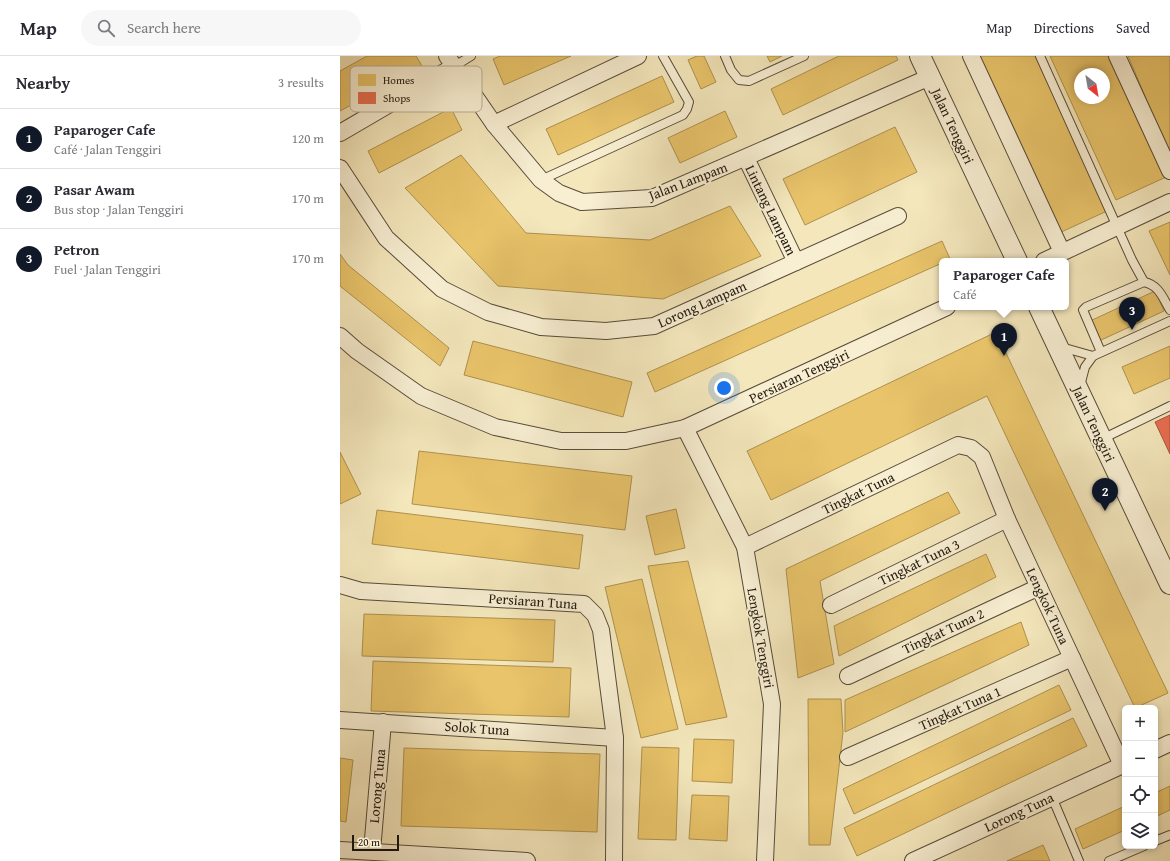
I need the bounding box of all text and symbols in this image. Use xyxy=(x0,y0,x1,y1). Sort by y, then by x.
search box xyxy=(81,10,361,46)
text: Map xyxy=(20,14,57,42)
icon: search xyxy=(95,17,117,39)
text: Search here xyxy=(127,17,201,38)
text: Map xyxy=(986,18,1012,38)
text: Directions xyxy=(1034,18,1094,38)
text: Saved xyxy=(1116,18,1150,38)
legend xyxy=(350,66,482,112)
north arrow xyxy=(1074,68,1110,104)
text: Nearby xyxy=(16,70,70,95)
text: Homes xyxy=(383,72,414,88)
text: 3 results xyxy=(278,73,324,92)
street label: Jalan Tenggiri xyxy=(926,83,979,167)
text: Shops xyxy=(383,90,410,106)
text: Paparoger Cafe xyxy=(54,119,156,140)
text: 1 xyxy=(26,129,32,148)
text: 120 m xyxy=(292,129,324,148)
text: Café · Jalan Tenggiri xyxy=(54,140,161,159)
street label: Jalan Lampam xyxy=(644,157,731,206)
street label: Lintang Lampam xyxy=(740,161,802,259)
text: Pasar Awam xyxy=(54,179,135,200)
text: 2 xyxy=(26,189,32,208)
text: 170 m xyxy=(292,189,324,208)
text: Bus stop · Jalan Tenggiri xyxy=(54,200,184,219)
text: Petron xyxy=(54,239,99,260)
text: 3 xyxy=(26,249,32,268)
text: 170 m xyxy=(292,249,324,268)
popup xyxy=(939,258,1069,310)
text: Fuel · Jalan Tenggiri xyxy=(54,260,161,279)
text: Paparoger Cafe xyxy=(953,264,1055,285)
street label: Lorong Lampam xyxy=(655,275,750,332)
text: Café xyxy=(953,285,977,304)
pin: 3 xyxy=(1119,297,1145,330)
pin: 1 xyxy=(991,323,1017,356)
street label: Persiaran Tenggiri xyxy=(746,344,852,408)
your location xyxy=(714,378,734,398)
street label: Jalan Tenggiri xyxy=(1067,381,1120,465)
street label: Tingkat Tuna xyxy=(818,467,898,519)
pin: 2 xyxy=(1092,478,1118,511)
street label: Tingkat Tuna 3 xyxy=(875,534,963,590)
street label: Lengkok Tuna xyxy=(1022,564,1075,648)
street label: Lengkok Tenggiri xyxy=(742,586,780,690)
street label: Persiaran Tuna xyxy=(488,588,578,614)
street label: Tingkat Tuna 2 xyxy=(899,603,987,659)
street label: Tingkat Tuna 1 xyxy=(916,681,1004,735)
map controls xyxy=(1122,705,1158,849)
button: + xyxy=(1122,705,1158,741)
street label: Solok Tuna xyxy=(444,716,511,740)
button: − xyxy=(1122,741,1158,777)
street label: Lorong Tuna xyxy=(364,748,390,824)
button: locate xyxy=(1122,777,1158,813)
street label: Lorong Tuna xyxy=(981,787,1057,837)
button: layers xyxy=(1122,813,1158,849)
scale bar xyxy=(352,833,399,852)
text: 20 m xyxy=(358,834,380,850)

